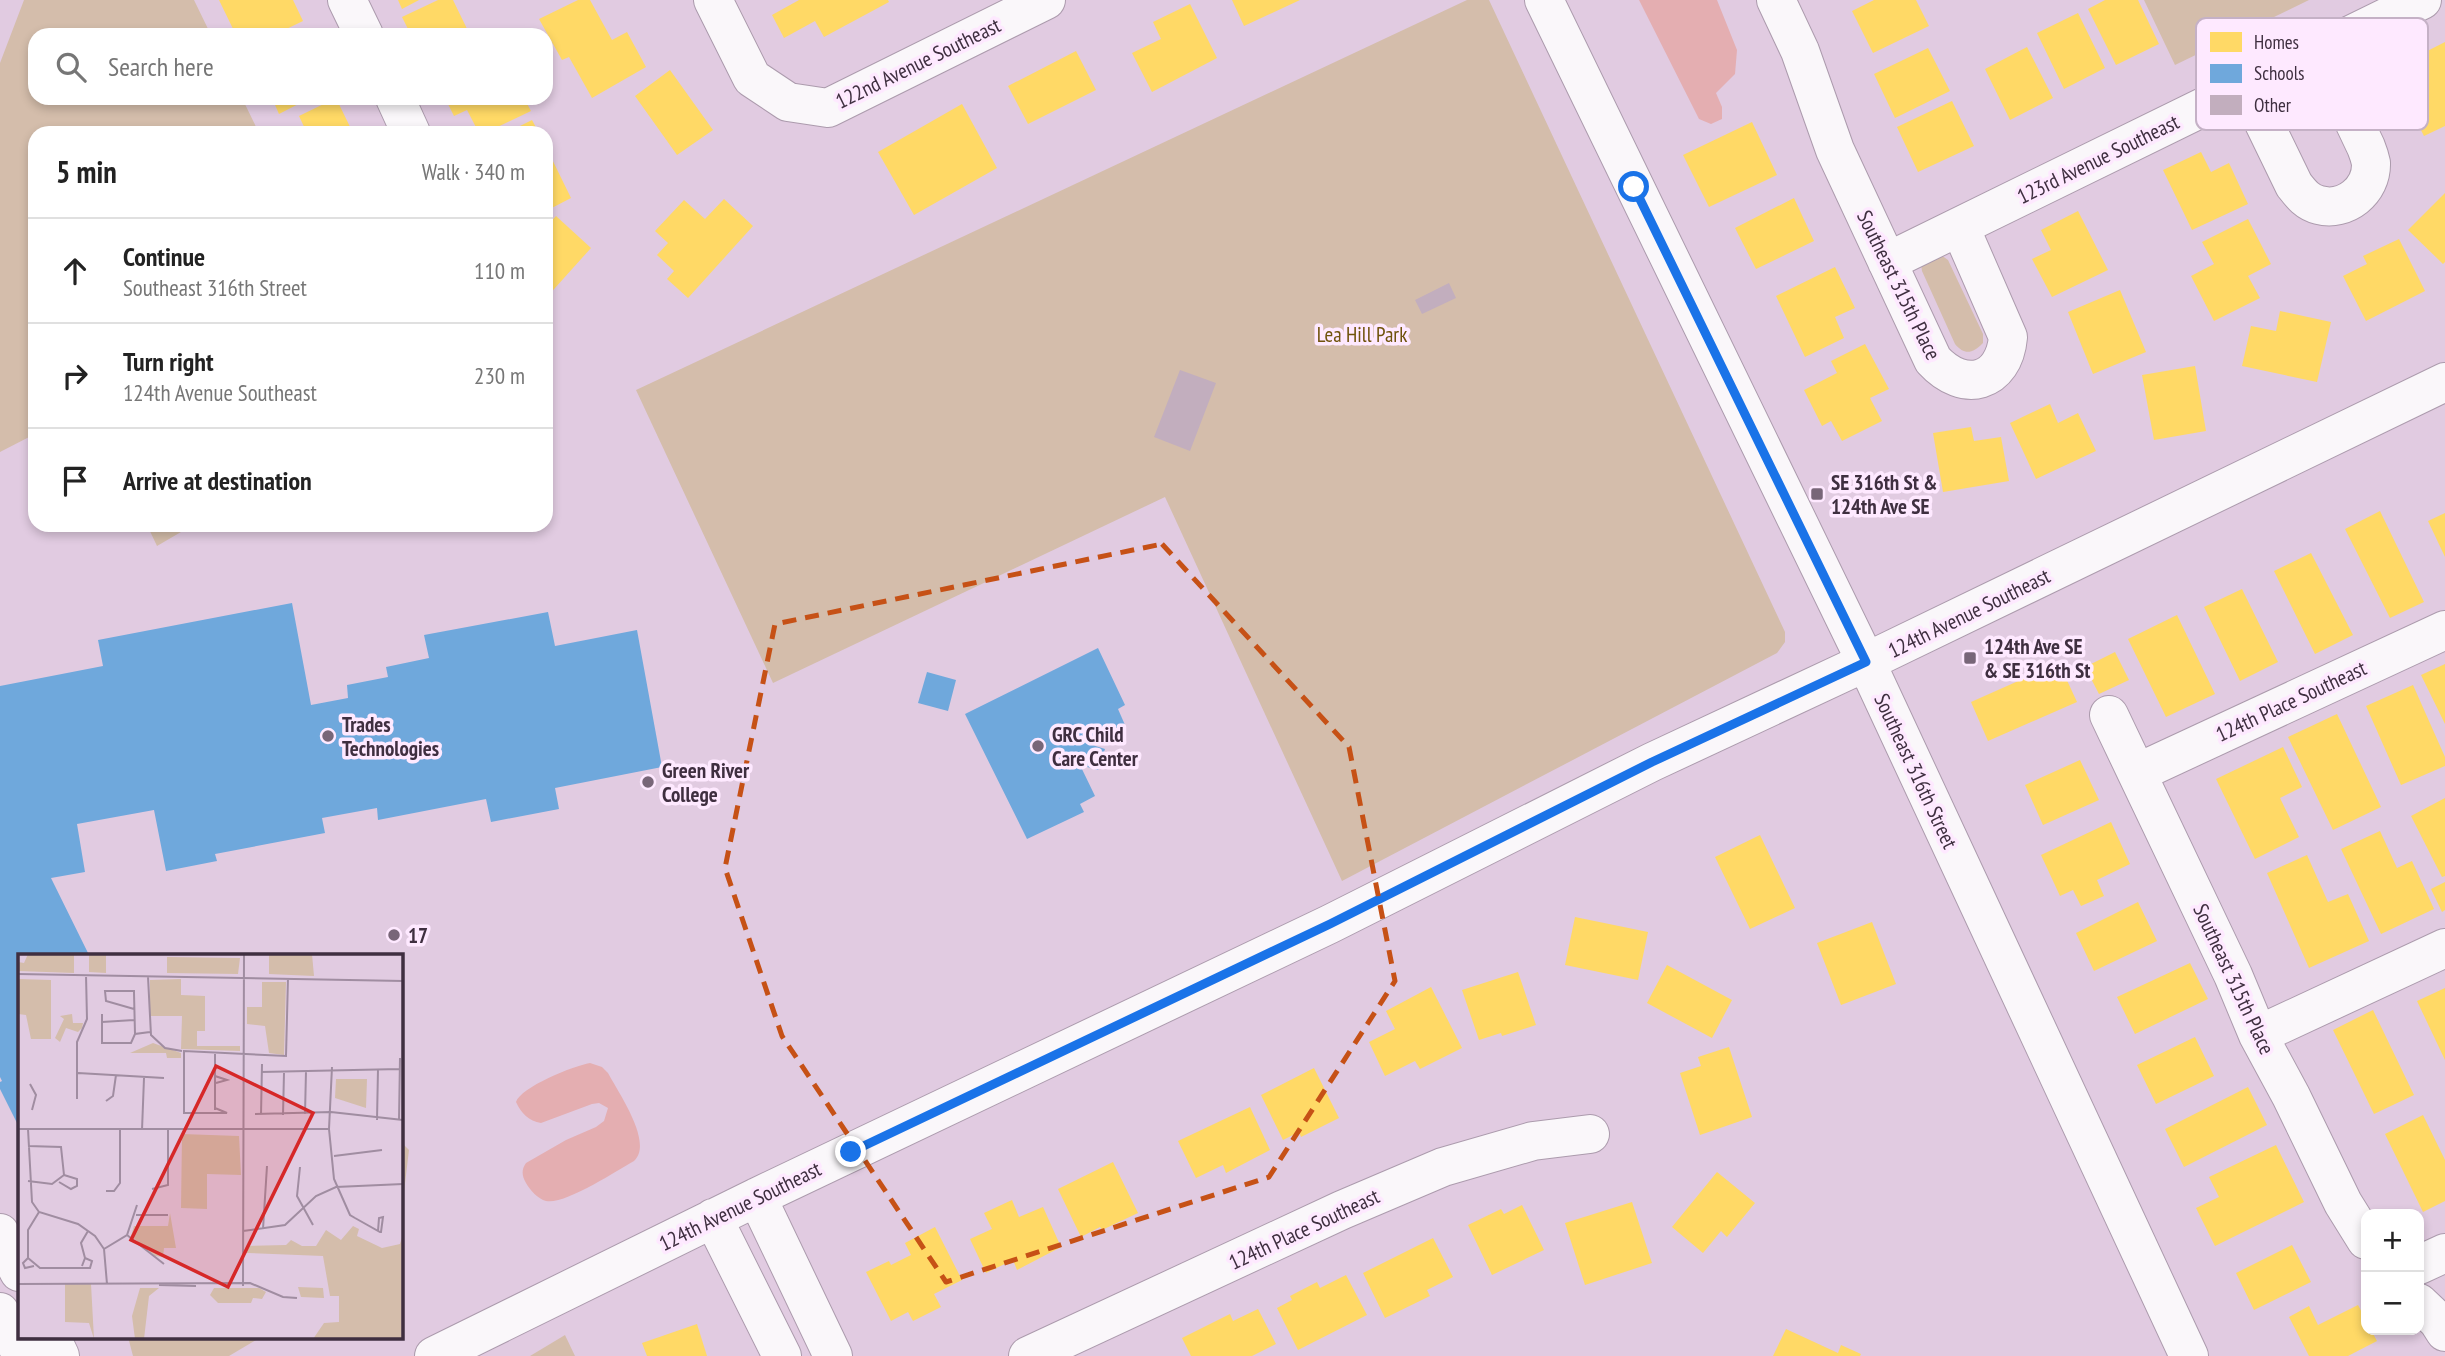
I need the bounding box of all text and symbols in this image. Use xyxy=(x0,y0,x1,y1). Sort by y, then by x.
street label: 122nd Avenue Southeast xyxy=(831,11,1005,115)
legend xyxy=(2196,18,2428,130)
search box xyxy=(28,28,553,105)
text: Homes xyxy=(2254,30,2299,54)
icon: search xyxy=(52,48,90,86)
text: Search here xyxy=(108,50,214,83)
text: Schools xyxy=(2254,61,2305,85)
text: Other xyxy=(2254,93,2292,117)
street label: 123rd Avenue Southeast xyxy=(2013,108,2184,210)
text: 5 min xyxy=(56,152,117,191)
text: Walk · 340 m xyxy=(422,157,525,186)
route start xyxy=(1618,171,1649,202)
street label: Southeast 315th Place xyxy=(1851,206,1947,364)
text: Continue xyxy=(123,240,205,273)
icon: ahead xyxy=(56,252,94,290)
text: 110 m xyxy=(474,256,525,285)
text: Southeast 316th Street xyxy=(123,273,307,302)
park label: Lea Hill Park xyxy=(1317,321,1407,348)
text: Turn right xyxy=(123,345,214,378)
icon: right xyxy=(56,357,94,395)
text: 230 m xyxy=(474,361,525,390)
text: 124th Avenue Southeast xyxy=(123,378,317,407)
icon: arrive xyxy=(56,462,94,500)
text: Arrive at destination xyxy=(123,464,312,497)
place label: SE 316th St & 124th Ave SE xyxy=(1831,469,1937,520)
marker: SE 316th St & 124th Ave SE xyxy=(1809,486,1825,502)
street label: 124th Avenue Southeast xyxy=(1884,562,2055,664)
place label: 124th Ave SE & SE 316th St xyxy=(1984,633,2090,684)
marker: 124th Ave SE & SE 316th St xyxy=(1962,650,1978,666)
street label: 124th Place Southeast xyxy=(2211,654,2371,748)
street label: Southeast 316th Street xyxy=(1868,689,1964,853)
place label: Trades Technologies xyxy=(342,711,439,762)
place label: GRC Child Care Center xyxy=(1052,721,1139,772)
marker: Trades Technologies xyxy=(320,728,336,744)
marker: GRC Child Care Center xyxy=(1030,738,1046,754)
place label: Green River College xyxy=(662,757,750,808)
marker: Green River College xyxy=(640,774,656,790)
street label: Southeast 315th Place xyxy=(2187,899,2281,1059)
place label: 17 xyxy=(408,922,428,949)
marker: 17 xyxy=(386,927,402,943)
inset map xyxy=(18,954,402,1338)
route end xyxy=(835,1136,866,1167)
street label: 124th Avenue Southeast xyxy=(655,1155,826,1257)
street label: 124th Place Southeast xyxy=(1224,1182,1384,1276)
map controls xyxy=(2361,1209,2424,1335)
button: + xyxy=(2361,1209,2424,1272)
button: − xyxy=(2361,1272,2424,1335)

